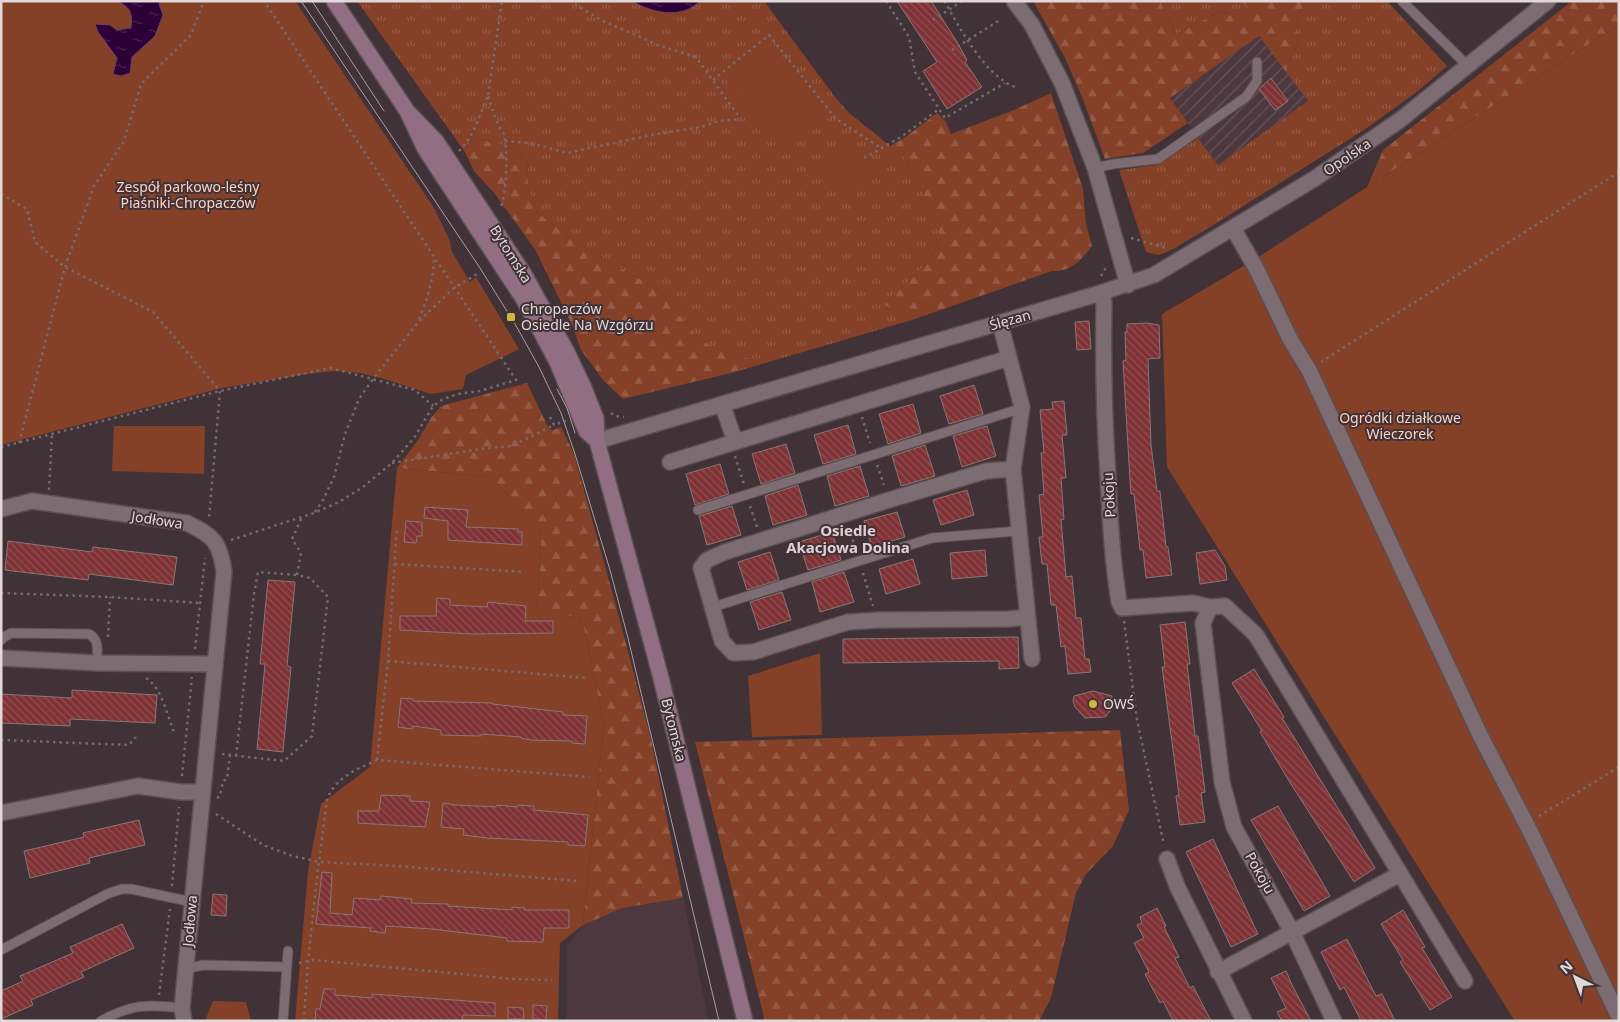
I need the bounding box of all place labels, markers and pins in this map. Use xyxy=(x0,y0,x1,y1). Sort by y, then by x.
place label: Chropaczów Osiedle Na Wzgórzu xyxy=(521,299,654,334)
marker: Chropaczów Osiedle Na Wzgórzu xyxy=(505,311,517,323)
place label: OWŚ xyxy=(1103,694,1135,713)
marker: OWŚ xyxy=(1087,698,1099,710)

